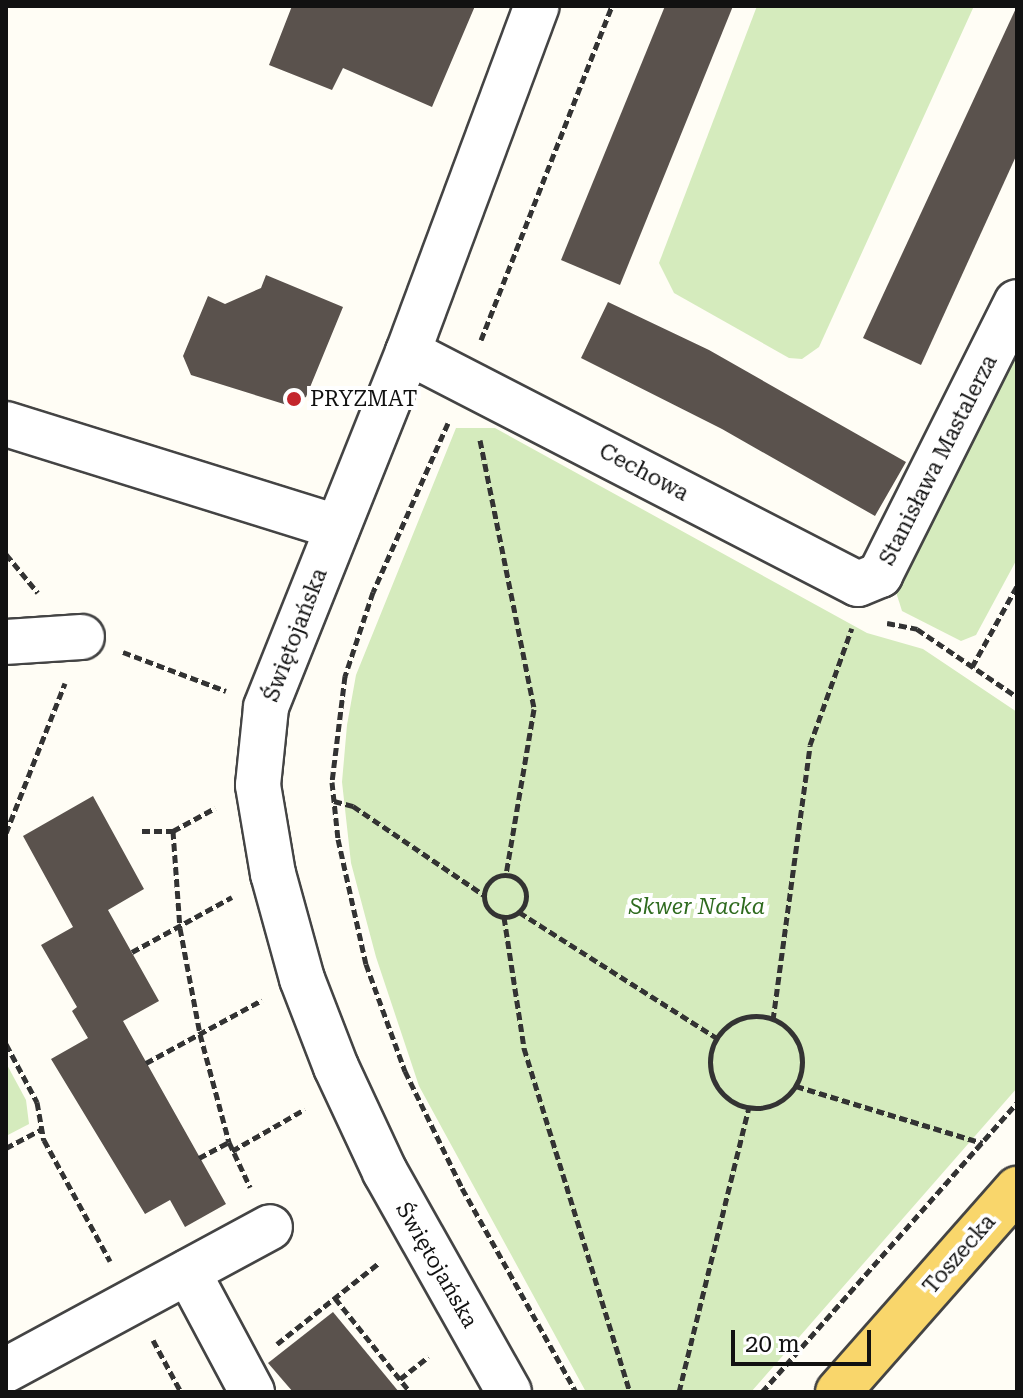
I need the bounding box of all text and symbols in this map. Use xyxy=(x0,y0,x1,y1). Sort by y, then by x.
street label: Stanisława Mastalerza xyxy=(873,350,1003,570)
place label: PRYZMAT xyxy=(310,386,417,412)
marker: PRYZMAT xyxy=(285,390,303,408)
street label: Cechowa xyxy=(595,437,693,507)
street label: Świętojańska xyxy=(257,565,333,705)
park label: Skwer Nacka xyxy=(629,894,765,920)
street label: Świętojańska xyxy=(390,1198,484,1332)
street label: Toszecka xyxy=(917,1209,1001,1299)
scale bar xyxy=(735,1314,875,1364)
text: 20 m xyxy=(745,1330,800,1358)

